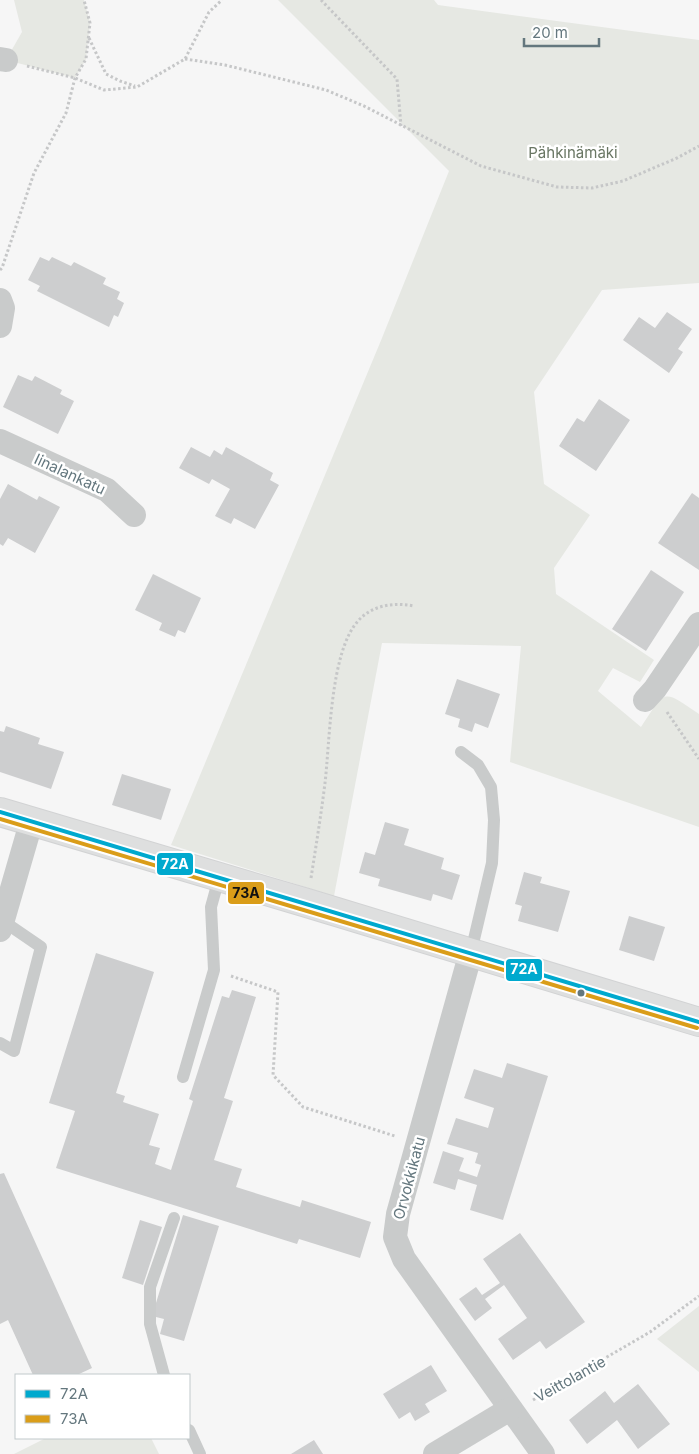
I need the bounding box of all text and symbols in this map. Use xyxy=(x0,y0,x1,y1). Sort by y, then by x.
scale bar xyxy=(524,15,599,47)
text: 20 m xyxy=(532,23,568,42)
park label: Pähkinämäki xyxy=(528,143,618,162)
street label: Iinalankatu xyxy=(31,449,109,499)
line badge: 72A xyxy=(156,852,194,876)
text: 72A xyxy=(161,855,189,872)
line badge: 73A xyxy=(227,881,265,905)
text: 73A xyxy=(232,884,260,901)
line badge: 72A xyxy=(505,958,543,982)
text: 72A xyxy=(510,960,538,977)
unlabelled marker xyxy=(576,988,586,998)
street label: Orvokkikatu xyxy=(389,1134,429,1222)
street label: Veittolantie xyxy=(531,1352,609,1406)
legend xyxy=(15,1374,190,1439)
text: 72A xyxy=(60,1384,88,1403)
text: 73A xyxy=(60,1409,88,1428)

